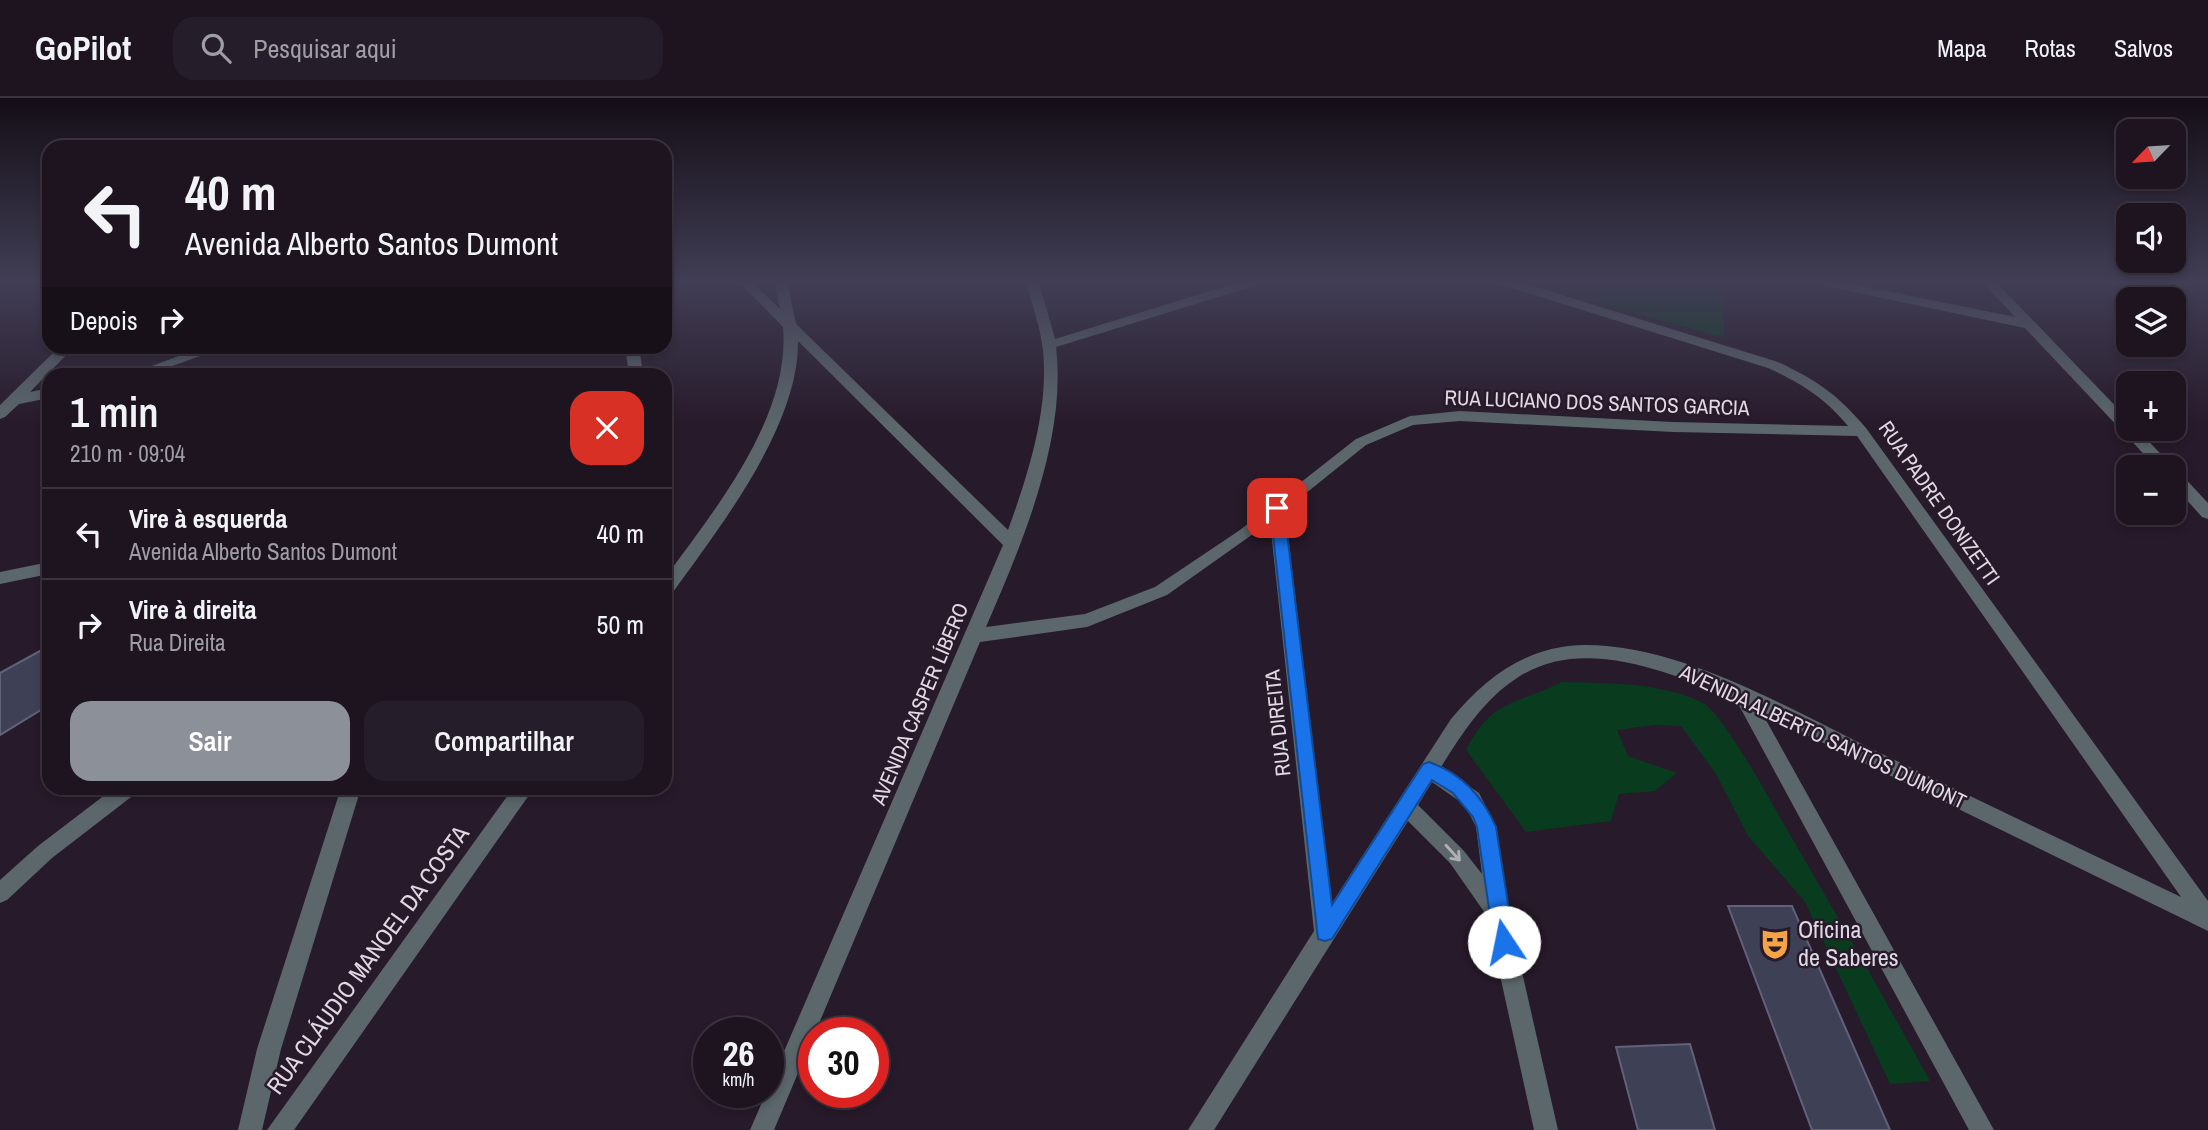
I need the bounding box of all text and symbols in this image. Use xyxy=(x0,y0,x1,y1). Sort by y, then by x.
search box xyxy=(173,17,663,80)
text: GoPilot xyxy=(35,26,131,70)
icon: search xyxy=(197,29,235,67)
text: Pesquisar aqui xyxy=(253,31,397,66)
text: Mapa xyxy=(1937,32,1987,64)
text: Rotas xyxy=(2025,32,2076,64)
text: Salvos xyxy=(2114,32,2173,64)
north arrow xyxy=(2116,119,2186,189)
map controls xyxy=(2116,119,2186,525)
text: 40 m xyxy=(185,159,277,225)
icon: left xyxy=(70,168,161,259)
button: sound xyxy=(2116,203,2186,273)
text: Avenida Alberto Santos Dumont xyxy=(185,222,558,265)
button: layers xyxy=(2116,287,2186,357)
icon: right xyxy=(152,301,190,339)
text: Depois xyxy=(70,303,138,338)
button: + xyxy=(2116,371,2186,441)
street label: RUA LUCIANO DOS SANTOS GARCIA xyxy=(1444,383,1750,422)
text: 1 min xyxy=(70,384,159,440)
button: close xyxy=(570,391,644,465)
street label: RUA PADRE DONIZETTI xyxy=(1872,415,2007,590)
text: 210 m · 09:04 xyxy=(70,438,185,469)
button: − xyxy=(2116,455,2186,525)
pin xyxy=(1247,478,1307,538)
icon: arrive xyxy=(1258,489,1296,527)
text: Vire à esquerda xyxy=(129,501,287,536)
icon: left xyxy=(70,515,108,553)
text: 40 m xyxy=(597,516,644,551)
text: Avenida Alberto Santos Dumont xyxy=(129,536,397,567)
text: Vire à direita xyxy=(129,592,257,627)
street label: AVENIDA CASPER LÍBERO xyxy=(863,598,975,810)
icon: right xyxy=(70,606,108,644)
text: 50 m xyxy=(597,607,644,642)
text: Rua Direita xyxy=(129,627,225,658)
street label: AVENIDA ALBERTO SANTOS DUMONT xyxy=(1674,657,1971,816)
street label: RUA DIREITA xyxy=(1257,668,1298,778)
button: Sair xyxy=(70,701,350,781)
button: Compartilhar xyxy=(364,701,644,781)
street label: RUA CLÁUDIO MANOEL DA COSTA xyxy=(259,818,476,1100)
one-way arrow xyxy=(1445,844,1462,861)
position arrow xyxy=(1467,905,1541,979)
place label: Oficina de Saberes xyxy=(1798,913,1899,973)
theatre icon: Oficina de Saberes xyxy=(1758,927,1792,961)
speed limit sign: 30 xyxy=(798,1017,889,1108)
text: 26 xyxy=(723,1030,754,1077)
text: km/h xyxy=(723,1067,755,1092)

